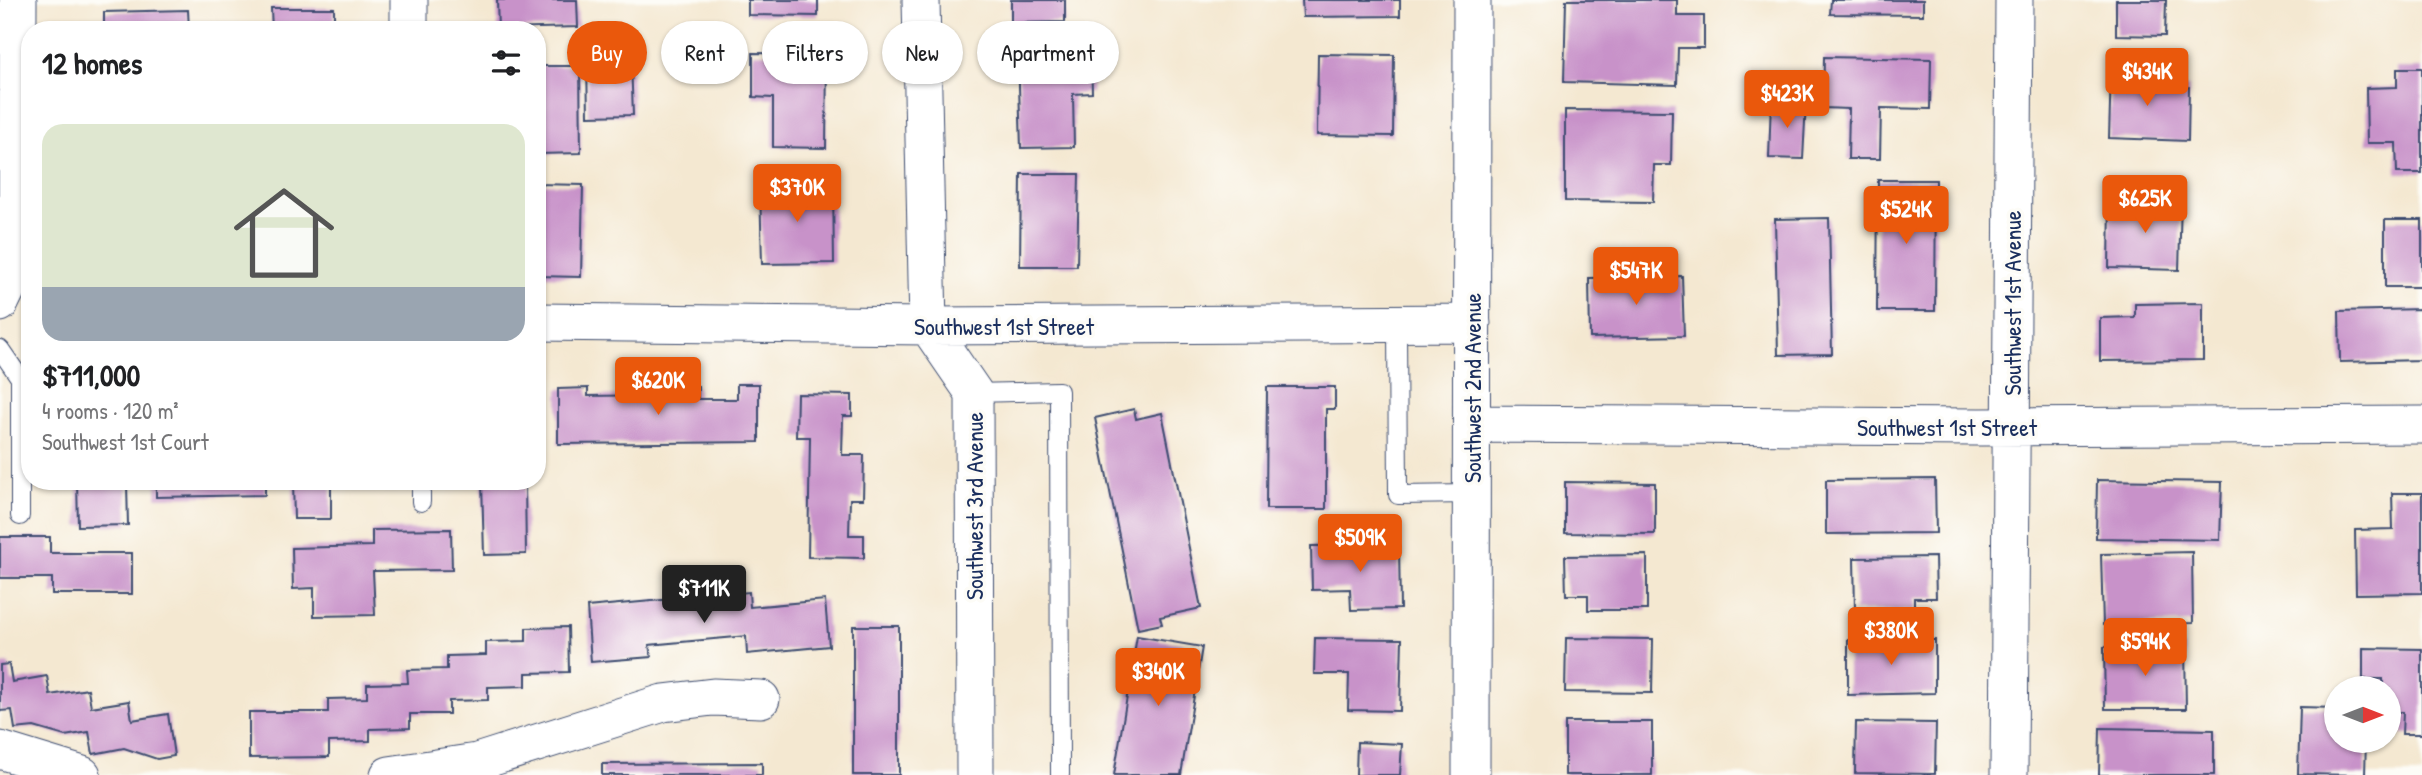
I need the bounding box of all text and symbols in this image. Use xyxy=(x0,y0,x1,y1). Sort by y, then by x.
chip: Buy xyxy=(567,21,647,84)
chip: Rent xyxy=(661,21,748,84)
chip: Filters xyxy=(762,21,868,84)
chip: New xyxy=(882,21,963,84)
chip: Apartment xyxy=(977,21,1119,84)
text: 12 homes xyxy=(42,43,142,83)
icon: filters xyxy=(487,44,525,82)
pin: $434K xyxy=(2098,48,2196,108)
text: $434K xyxy=(2121,55,2173,86)
pin: $423K xyxy=(1738,71,1836,130)
text: $423K xyxy=(1760,77,1814,108)
pin: $370K xyxy=(748,164,846,224)
icon: home xyxy=(221,170,347,296)
text: $370K xyxy=(769,171,825,202)
pin: $625K xyxy=(2096,176,2194,235)
text: $625K xyxy=(2118,182,2172,213)
pin: $524K xyxy=(1857,187,1955,246)
text: $524K xyxy=(1880,193,1932,224)
street label: Southwest 1st Avenue xyxy=(1996,210,2028,395)
pin: $547K xyxy=(1587,247,1685,307)
text: $547K xyxy=(1609,254,1663,285)
street label: Southwest 2nd Avenue xyxy=(1456,292,1488,483)
street label: Southwest 1st Street xyxy=(914,310,1095,342)
text: $711,000 xyxy=(42,355,140,395)
pin: $620K xyxy=(609,358,707,417)
text: $620K xyxy=(631,364,685,395)
text: 4 rooms · 120 m² xyxy=(42,395,179,426)
street label: Southwest 1st Street xyxy=(1857,411,2038,443)
street label: Southwest 3rd Avenue xyxy=(958,412,990,600)
text: Southwest 1st Court xyxy=(42,426,209,457)
pin: $509K xyxy=(1311,514,1409,574)
text: $509K xyxy=(1334,521,1386,552)
pin: $711K xyxy=(655,566,753,625)
text: $711K xyxy=(678,572,730,603)
pin: $380K xyxy=(1842,608,1940,667)
text: $380K xyxy=(1864,614,1918,645)
pin: $594K xyxy=(2096,618,2194,678)
text: $594K xyxy=(2120,625,2170,656)
pin: $340K xyxy=(1109,648,1207,708)
text: $340K xyxy=(1132,655,1184,686)
north arrow xyxy=(2324,676,2401,752)
map controls xyxy=(2324,676,2401,753)

